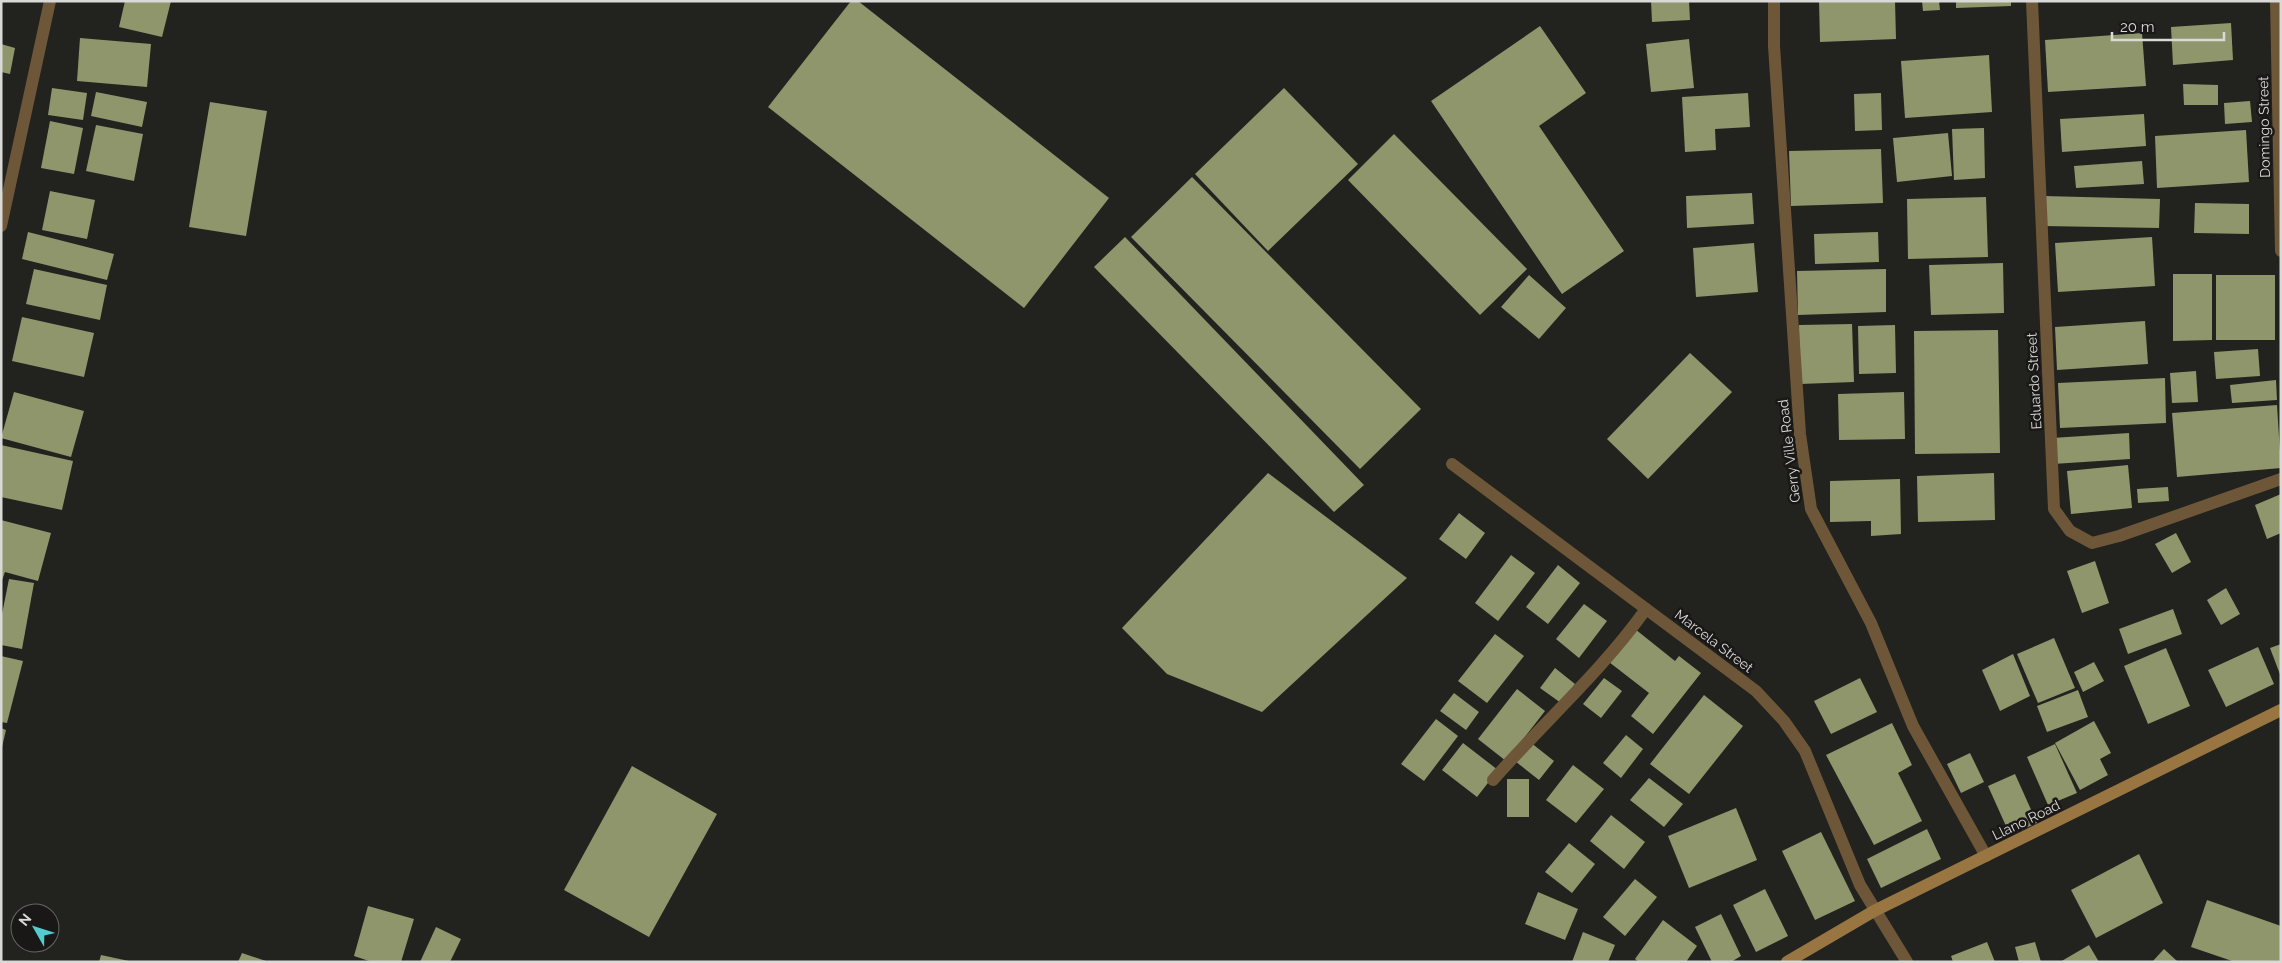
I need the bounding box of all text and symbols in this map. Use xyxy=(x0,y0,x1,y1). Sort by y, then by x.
scale bar xyxy=(2112,10,2224,42)
text: 20 m xyxy=(2120,18,2155,36)
street label: Domingo Street xyxy=(2255,76,2273,178)
street label: Eduardo Street xyxy=(2023,332,2045,430)
street label: Gerry Ville Road xyxy=(1775,398,1803,504)
street label: Marcela Street xyxy=(1672,606,1757,676)
street label: Llano Road xyxy=(1990,797,2062,843)
north arrow xyxy=(10,903,60,953)
text: N xyxy=(15,911,34,929)

